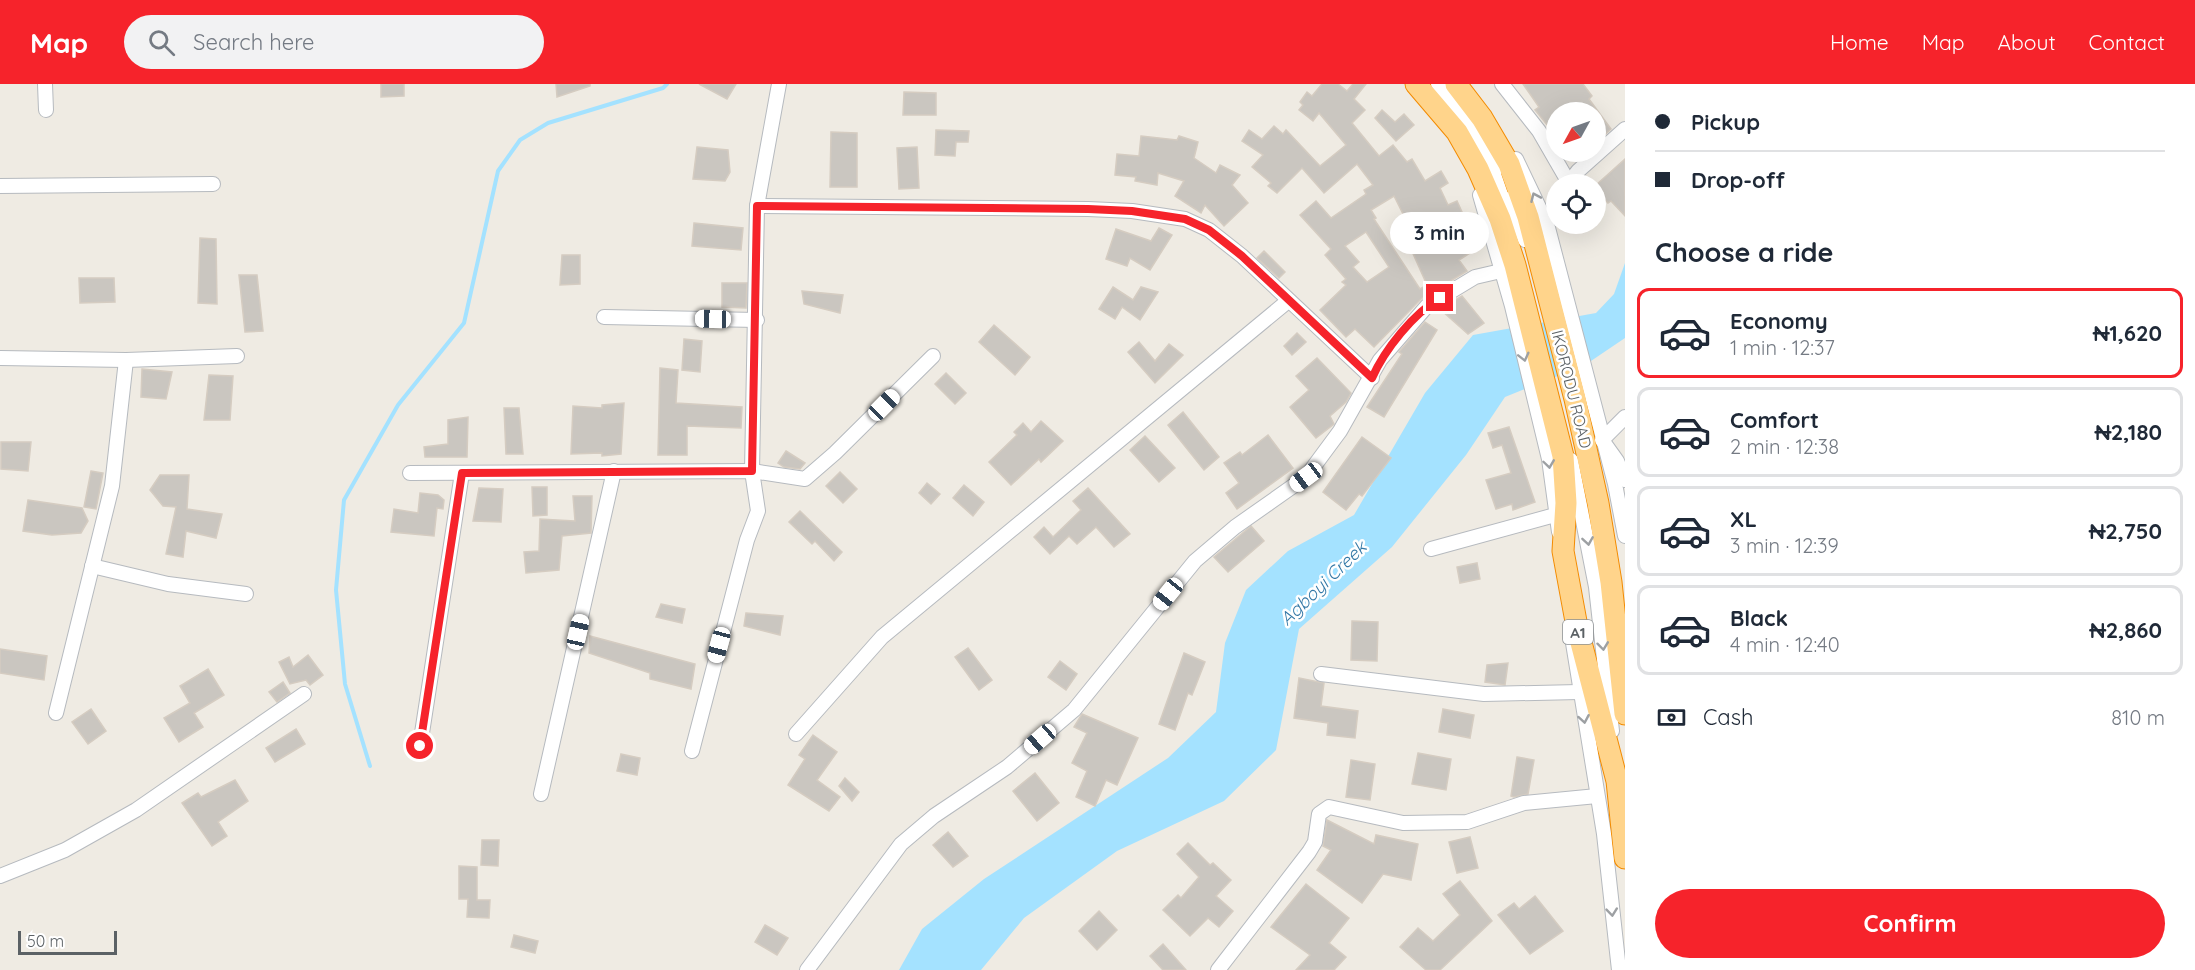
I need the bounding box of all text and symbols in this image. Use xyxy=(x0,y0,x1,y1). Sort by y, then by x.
search box xyxy=(124,15,544,69)
text: Map xyxy=(30,25,88,60)
icon: search xyxy=(145,26,178,59)
text: Search here xyxy=(193,28,315,56)
text: Home xyxy=(1830,29,1889,55)
text: Map xyxy=(1922,29,1965,55)
text: About xyxy=(1998,29,2056,55)
text: Contact xyxy=(2089,29,2165,55)
north arrow xyxy=(1546,102,1606,162)
map controls xyxy=(1546,102,1606,234)
text: Pickup xyxy=(1691,108,1760,136)
text: Drop-off xyxy=(1691,166,1785,194)
button: locate xyxy=(1546,174,1606,234)
one-way arrow xyxy=(1531,192,1543,203)
callout: 3 min xyxy=(1390,211,1490,253)
text: 3 min xyxy=(1414,220,1465,245)
text: Choose a ride xyxy=(1655,235,1833,269)
route end xyxy=(1426,284,1453,311)
icon: car xyxy=(1658,306,1712,360)
text: Economy xyxy=(1730,307,1828,335)
car xyxy=(695,310,731,328)
text: ₦1,620 xyxy=(2093,319,2162,347)
street label: IKORODU ROAD xyxy=(1548,328,1596,450)
text: 1 min · 12:37 xyxy=(1730,335,1835,360)
one-way arrow xyxy=(1517,352,1530,362)
car xyxy=(865,386,903,424)
icon: car xyxy=(1658,405,1712,459)
text: Comfort xyxy=(1730,406,1819,434)
text: ₦2,180 xyxy=(2095,418,2162,446)
text: 2 min · 12:38 xyxy=(1730,434,1839,459)
car xyxy=(1286,459,1326,495)
one-way arrow xyxy=(1543,460,1555,469)
icon: car xyxy=(1658,504,1712,558)
text: XL xyxy=(1730,505,1757,533)
text: ₦2,750 xyxy=(2089,517,2162,545)
text: 3 min · 12:39 xyxy=(1730,533,1839,558)
water label: Agboyi Creek xyxy=(1275,535,1372,630)
one-way arrow xyxy=(1582,537,1594,546)
car xyxy=(1150,574,1186,614)
icon: car xyxy=(1658,603,1712,657)
text: Black xyxy=(1730,604,1788,632)
car xyxy=(565,612,591,652)
text: ₦2,860 xyxy=(2090,616,2162,644)
road number: A1 xyxy=(1563,620,1593,644)
car xyxy=(706,625,732,665)
text: 4 min · 12:40 xyxy=(1730,632,1840,657)
one-way arrow xyxy=(1596,641,1608,650)
icon: cash xyxy=(1655,701,1688,734)
text: Cash xyxy=(1703,703,1754,731)
text: 810 m xyxy=(2111,705,2165,730)
one-way arrow xyxy=(1578,715,1590,724)
car xyxy=(1021,720,1059,758)
route start xyxy=(406,732,433,759)
button: Confirm xyxy=(1655,889,2165,958)
one-way arrow xyxy=(1606,908,1618,917)
scale bar xyxy=(18,928,117,956)
text: 50 m xyxy=(27,931,64,951)

